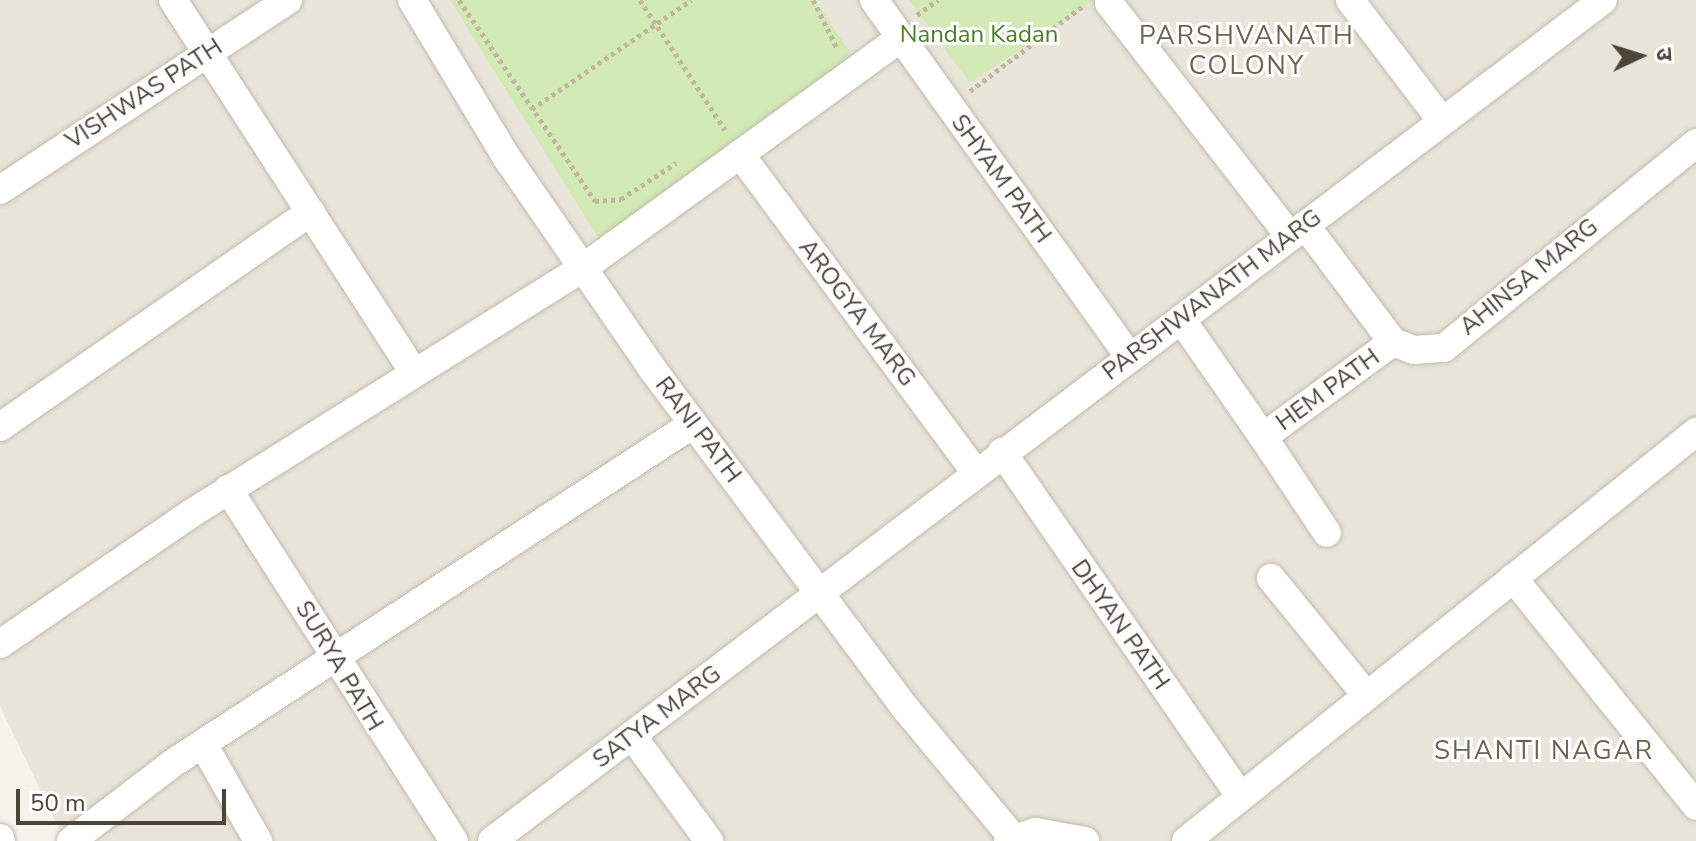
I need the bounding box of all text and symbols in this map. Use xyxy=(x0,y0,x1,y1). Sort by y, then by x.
north arrow xyxy=(1600,16,1680,96)
district label: PARSHVANATH COLONY xyxy=(1139,20,1355,82)
park label: Nandan Kadan xyxy=(900,21,1058,49)
street label: VISHWAS PATH xyxy=(60,33,228,155)
text: उ xyxy=(1649,47,1679,62)
street label: SHYAM PATH xyxy=(945,109,1057,249)
street label: PARSHWANATH MARG xyxy=(1097,203,1327,387)
street label: AHINSA MARG xyxy=(1454,212,1604,342)
street label: AROGYA MARG xyxy=(792,234,922,392)
street label: HEM PATH xyxy=(1271,343,1385,437)
street label: RANI PATH xyxy=(649,371,747,489)
street label: DHYAN PATH xyxy=(1065,554,1175,696)
street label: SURYA PATH xyxy=(289,596,389,736)
street label: SATYA MARG xyxy=(587,660,727,774)
district label: SHANTI NAGAR xyxy=(1434,735,1654,767)
scale bar xyxy=(20,773,230,823)
text: 50 m xyxy=(30,787,86,819)

